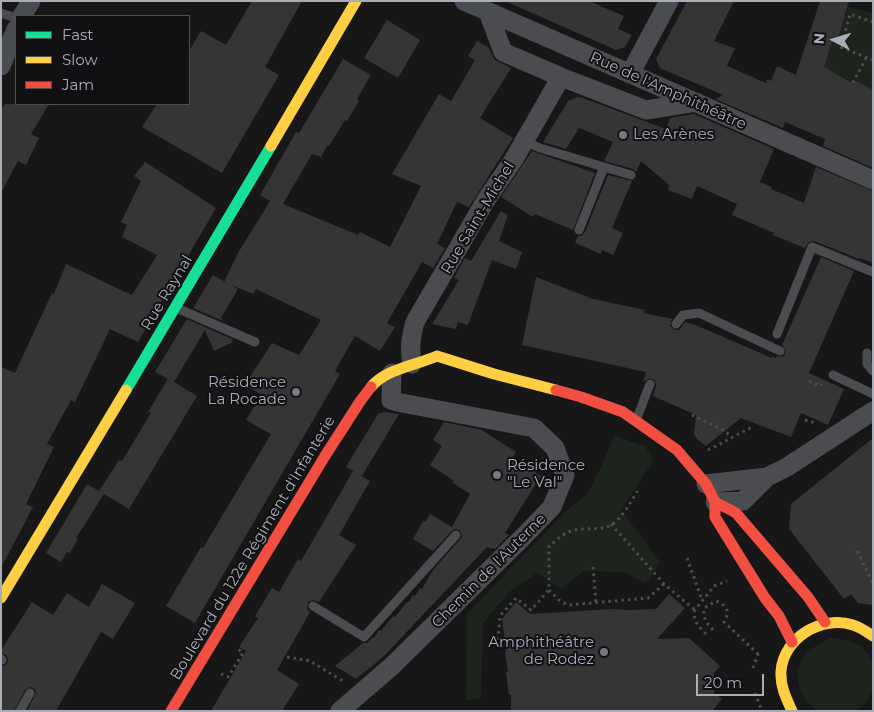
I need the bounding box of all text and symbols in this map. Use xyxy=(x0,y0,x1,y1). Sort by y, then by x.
legend xyxy=(15,15,190,105)
north arrow xyxy=(809,15,859,65)
text: Fast xyxy=(62,25,93,44)
text: N xyxy=(810,32,829,45)
street label: Rue de l'Amphithéâtre xyxy=(587,48,749,134)
text: Slow xyxy=(62,50,98,69)
text: Jam xyxy=(62,75,94,94)
place label: Les Arènes xyxy=(633,126,714,144)
marker: Les Arènes xyxy=(617,129,629,141)
street label: Rue Saint-Michel xyxy=(437,159,519,277)
street label: Rue Raynal xyxy=(138,252,196,334)
place label: Résidence La Rocade xyxy=(208,374,286,409)
marker: Résidence La Rocade xyxy=(290,386,302,398)
street label: Boulevard du 122e Régiment d'Infanterie xyxy=(167,413,339,683)
place label: Résidence "Le Val" xyxy=(507,457,585,492)
marker: Résidence "Le Val" xyxy=(491,469,503,481)
street label: Chemin de l'Auterne xyxy=(428,510,550,632)
place label: Amphithéâtre de Rodez xyxy=(488,634,594,669)
marker: Amphithéâtre de Rodez xyxy=(598,646,610,658)
scale bar xyxy=(699,664,766,696)
text: 20 m xyxy=(704,673,742,692)

